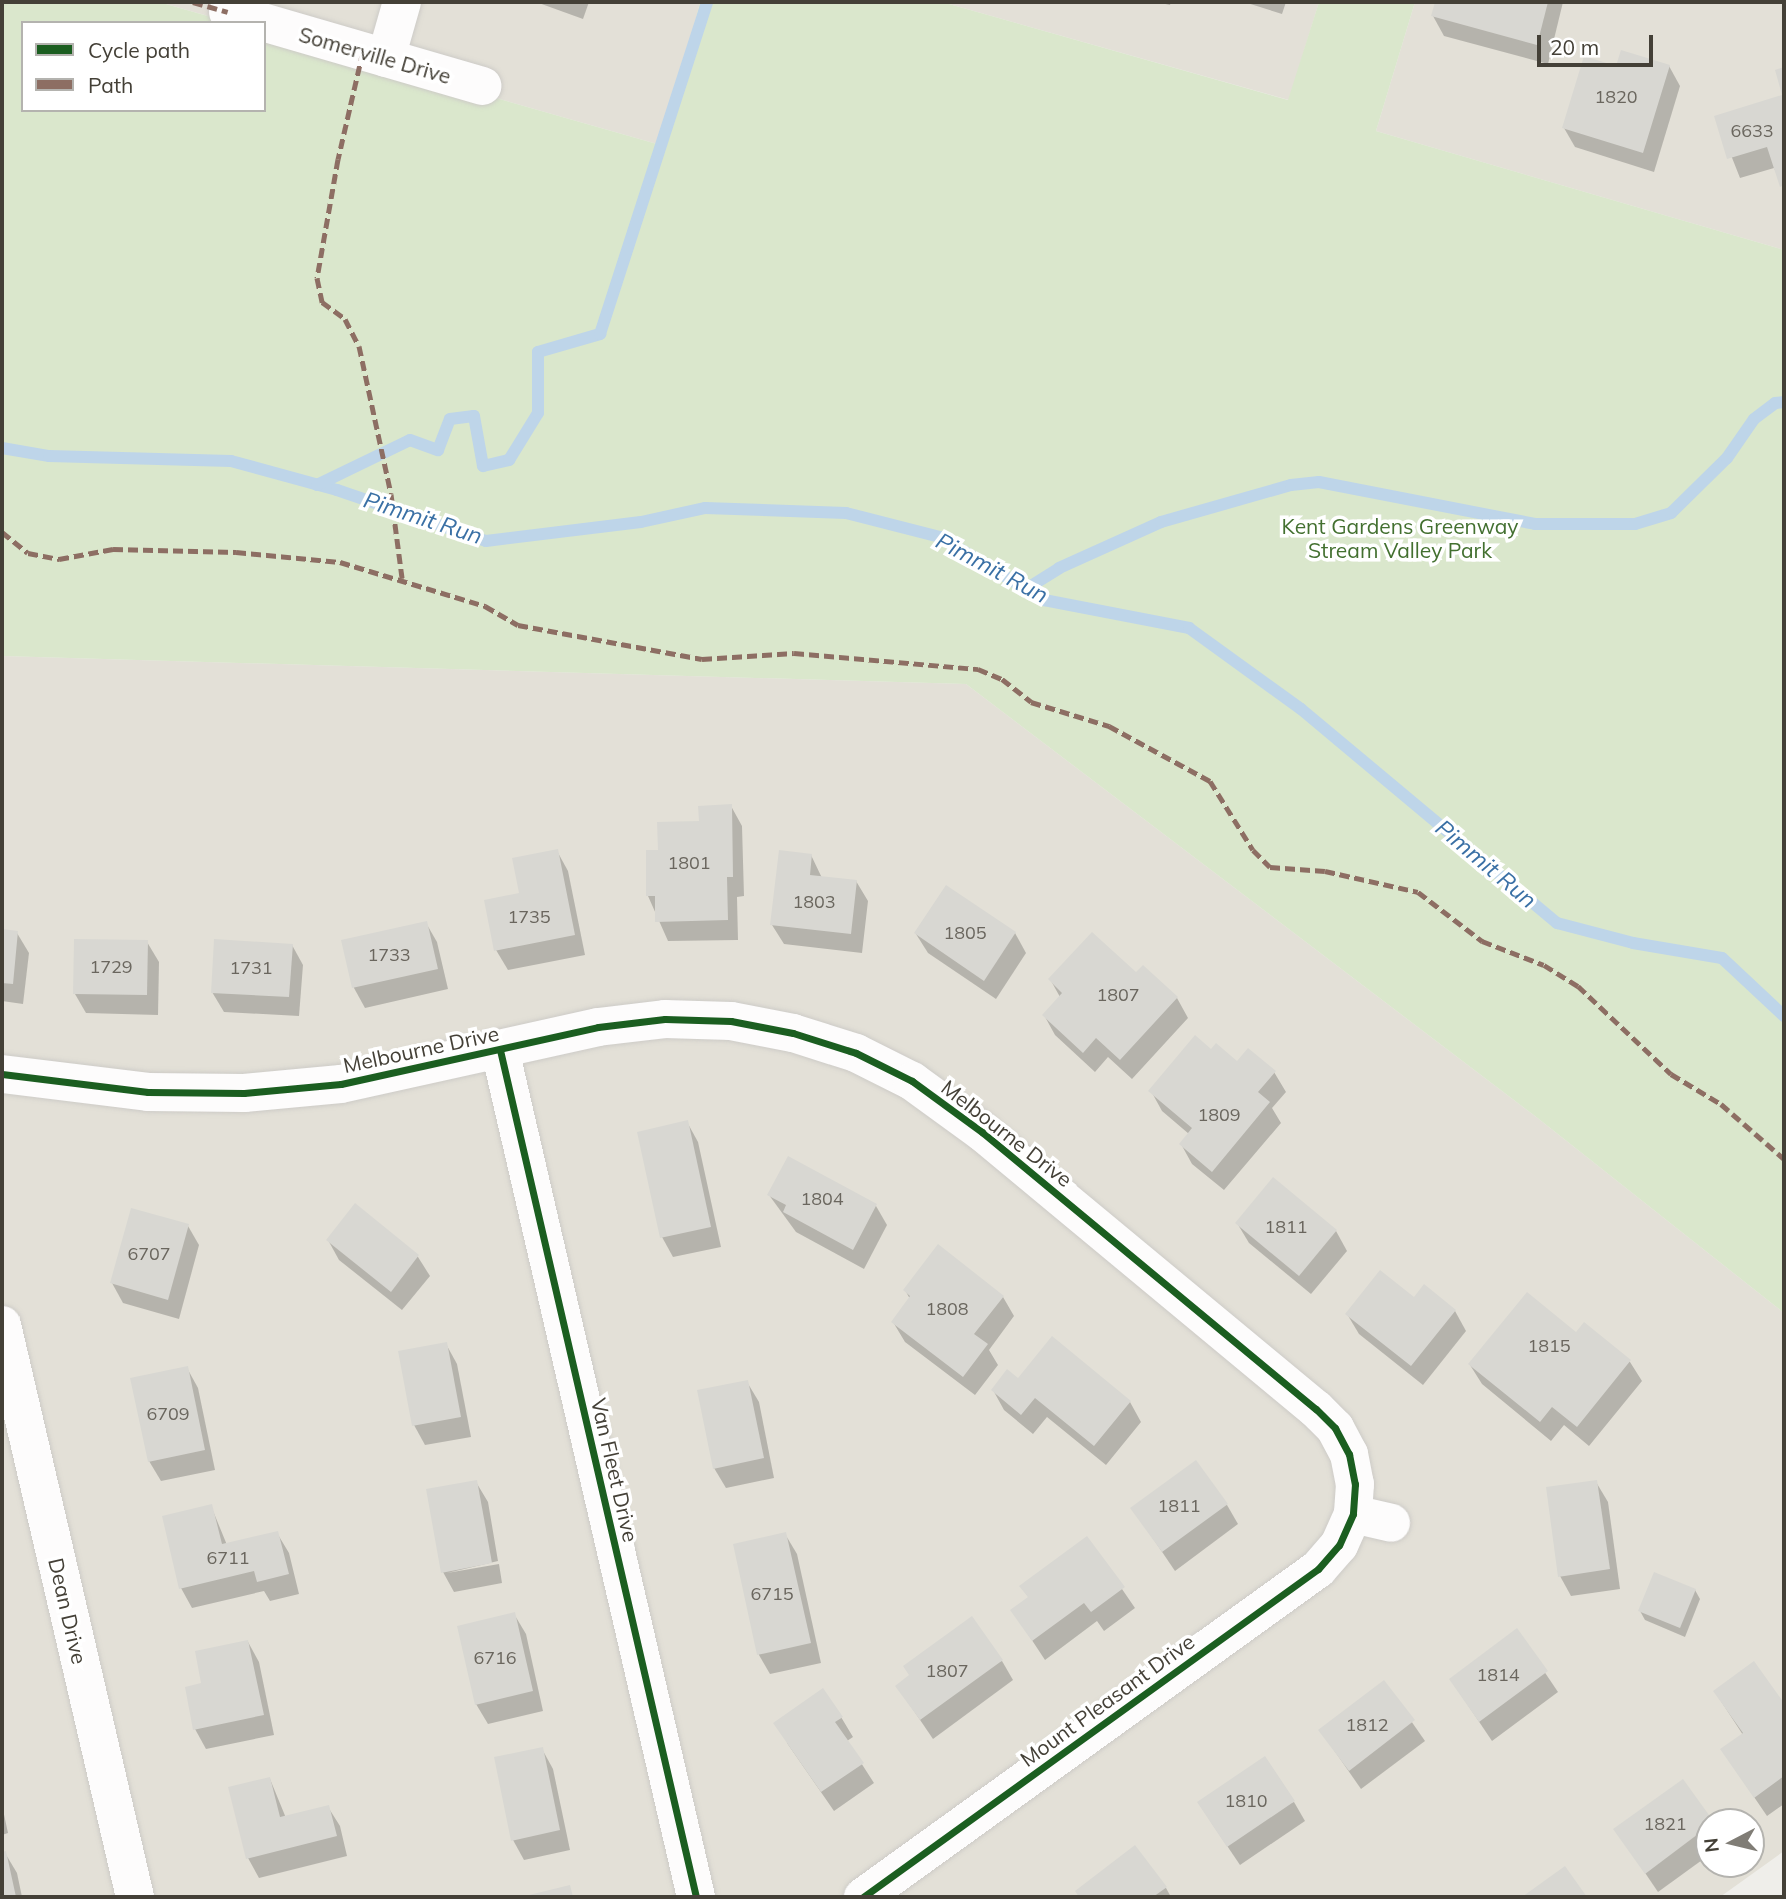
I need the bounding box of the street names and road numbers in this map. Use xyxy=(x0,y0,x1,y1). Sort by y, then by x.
street label: Somerville Drive xyxy=(296,21,454,89)
street label: Melbourne Drive xyxy=(341,1020,501,1078)
street label: Melbourne Drive xyxy=(937,1074,1077,1192)
street label: Van Fleet Drive xyxy=(586,1396,644,1544)
street label: Dean Drive xyxy=(44,1555,92,1667)
street label: Mount Pleasant Drive xyxy=(1015,1628,1199,1772)

